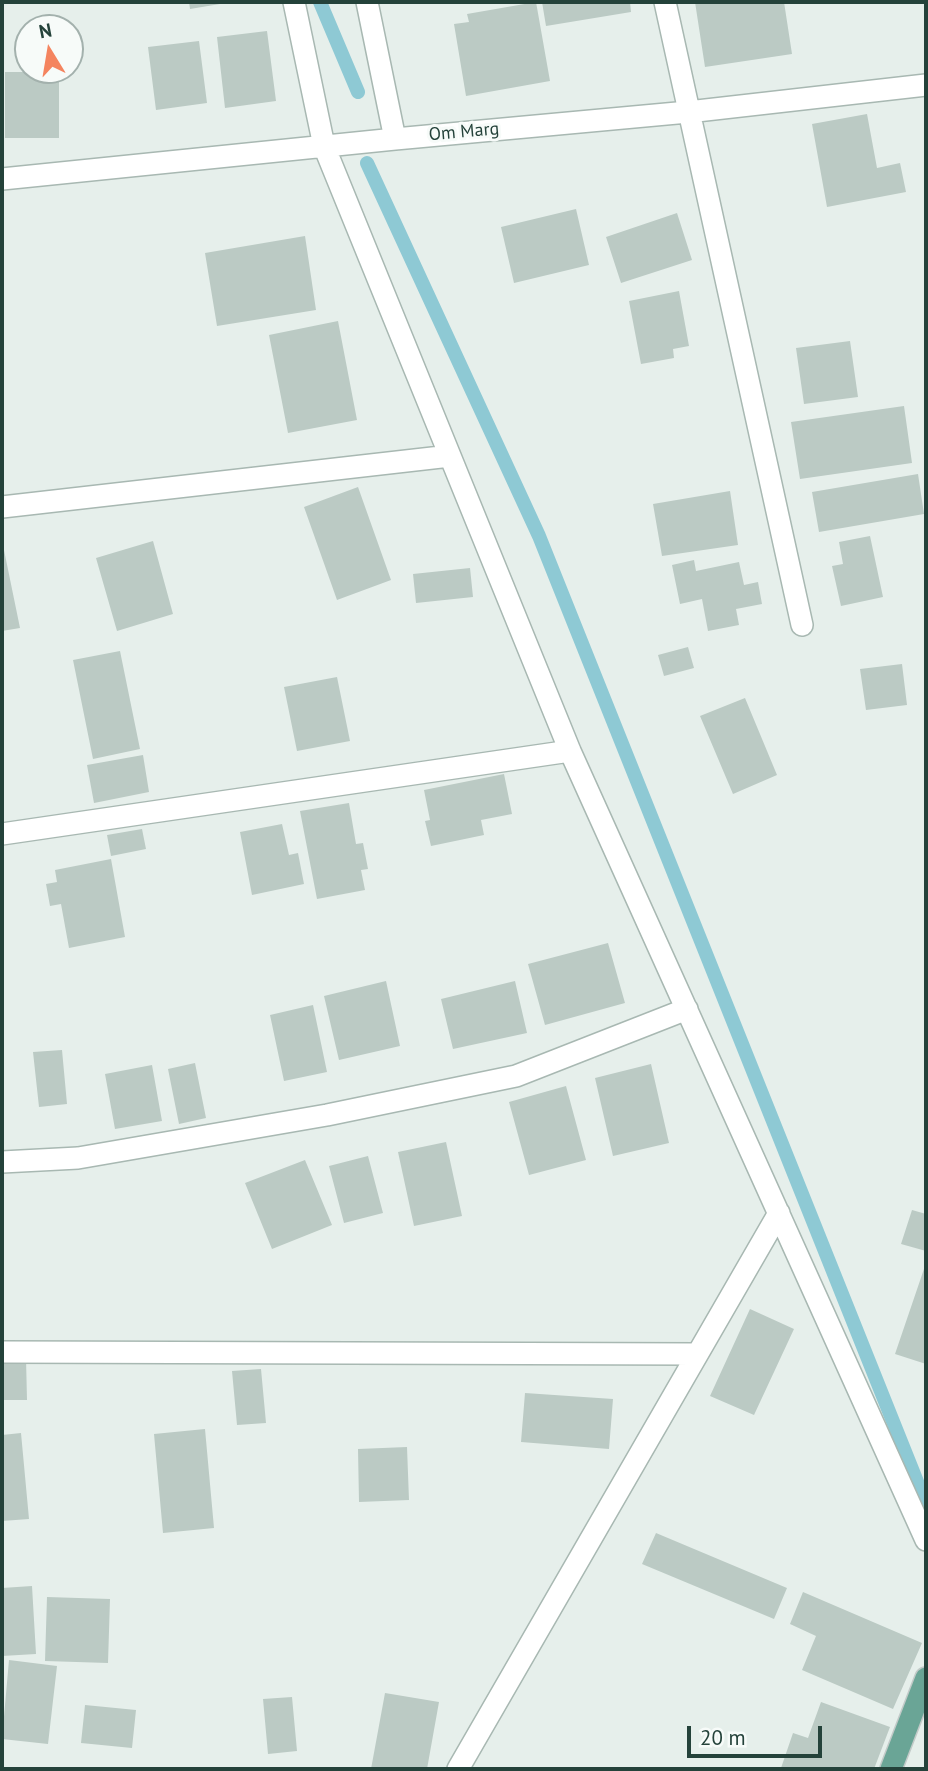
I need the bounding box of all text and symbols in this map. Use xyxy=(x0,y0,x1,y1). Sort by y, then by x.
north arrow xyxy=(14,14,84,84)
text: N xyxy=(37,17,54,43)
street label: Om Marg xyxy=(428,118,500,146)
scale bar xyxy=(690,1712,825,1756)
text: 20 m xyxy=(700,1724,746,1751)

